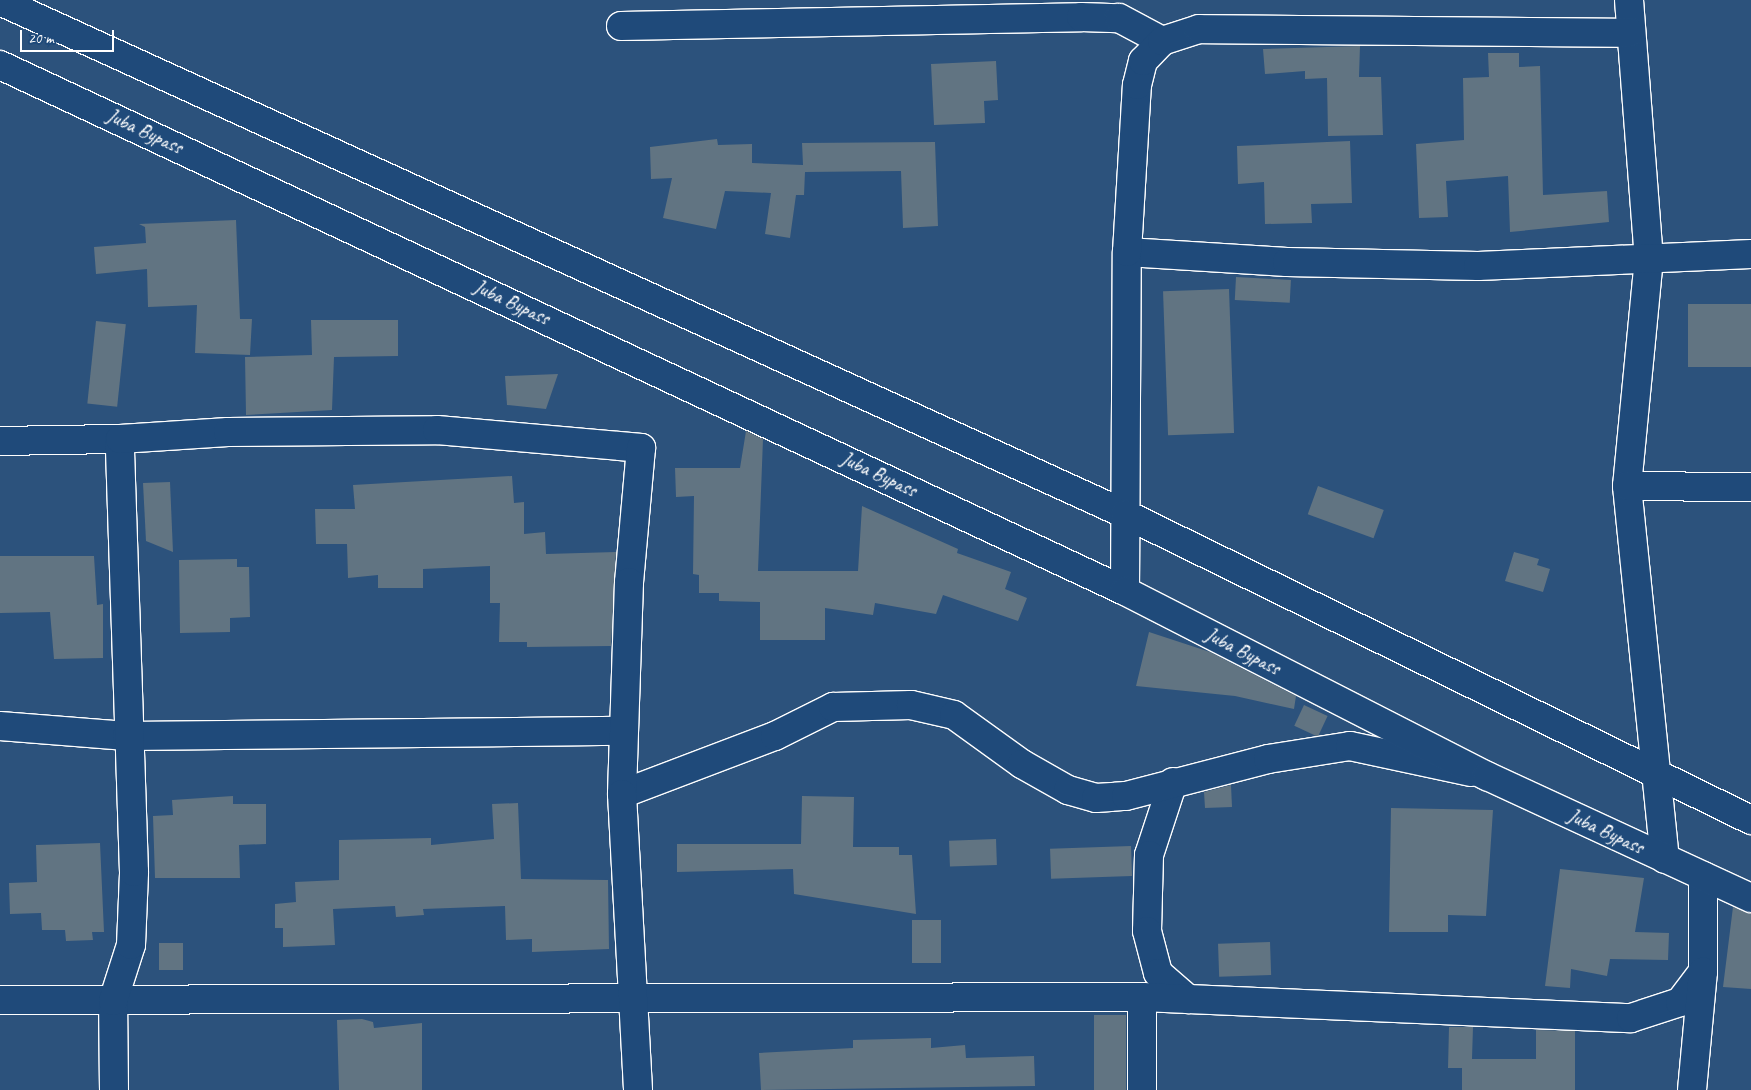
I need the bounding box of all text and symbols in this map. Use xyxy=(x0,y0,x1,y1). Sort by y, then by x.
scale bar xyxy=(22,20,116,52)
text: 20 m xyxy=(28,29,54,48)
street label: Juba Bypass xyxy=(103,103,187,159)
street label: Juba Bypass xyxy=(470,274,554,330)
street label: Juba Bypass xyxy=(837,446,921,502)
street label: Juba Bypass xyxy=(1201,622,1285,680)
street label: Juba Bypass xyxy=(1564,803,1648,859)

